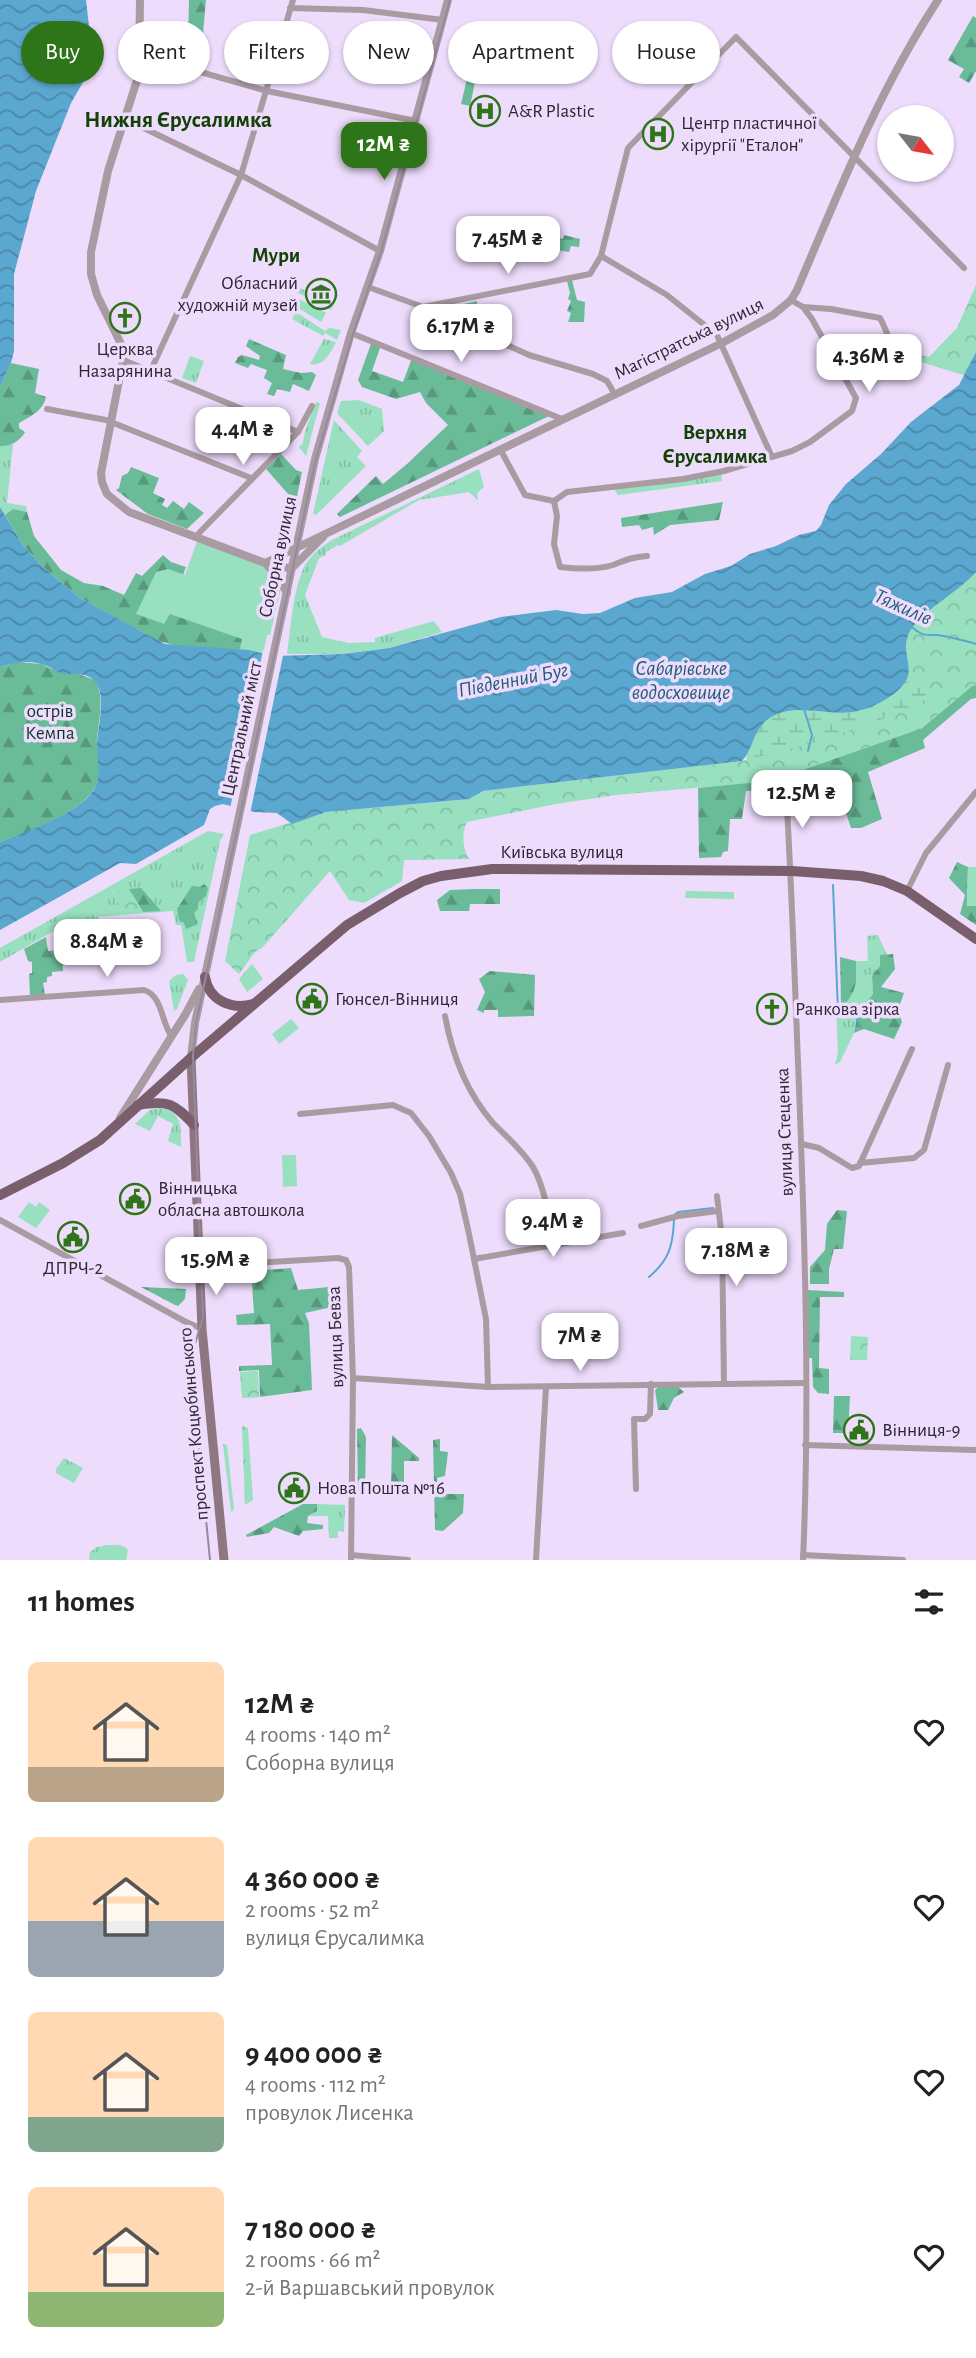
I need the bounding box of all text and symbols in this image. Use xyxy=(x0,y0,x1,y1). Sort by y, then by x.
chip: Buy xyxy=(21,21,104,84)
chip: Rent xyxy=(118,21,210,84)
chip: Filters xyxy=(224,21,329,84)
chip: New xyxy=(343,21,434,84)
chip: Apartment xyxy=(448,21,598,84)
chip: House xyxy=(612,21,720,84)
hospital icon: A&R Plastic xyxy=(468,94,502,128)
place label: A&R Plastic xyxy=(508,102,594,121)
north arrow xyxy=(877,105,954,182)
map controls xyxy=(877,105,954,182)
district label: Нижня Єрусалимка xyxy=(84,109,272,132)
place label: Центр пластичної хірургії "Еталон" xyxy=(681,114,817,155)
hospital icon: Центр пластичної хірургії "Еталон" xyxy=(641,117,675,151)
pin: 12M ₴ xyxy=(335,122,433,182)
text: 12M ₴ xyxy=(357,133,411,156)
pin: 7.45M ₴ xyxy=(443,216,573,276)
text: 7.45M ₴ xyxy=(472,227,544,250)
district label: Мури xyxy=(252,245,300,266)
place label: Обласний художній музей xyxy=(178,274,298,315)
museum icon: Обласний художній музей xyxy=(304,277,338,311)
street label: Магістратська вулиця xyxy=(611,295,767,383)
church icon: Церква Назарянина xyxy=(108,301,142,335)
pin: 6.17M ₴ xyxy=(396,304,526,364)
text: 6.17M ₴ xyxy=(426,315,496,338)
pin: 4.36M ₴ xyxy=(804,334,934,394)
place label: Церква Назарянина xyxy=(78,340,173,381)
text: 4.36M ₴ xyxy=(833,345,905,368)
pin: 4.4M ₴ xyxy=(186,407,300,467)
text: 4.4M ₴ xyxy=(211,418,275,441)
district label: Верхня Єрусалимка xyxy=(662,422,768,467)
street label: Соборна вулиця xyxy=(256,495,300,619)
water label: Тяжилів xyxy=(871,585,935,629)
water label: Сабарівське водосховище xyxy=(632,658,730,703)
water label: Південний Буг xyxy=(456,659,570,701)
street label: Центральний міст xyxy=(218,660,266,798)
park label: острів Кемпа xyxy=(25,702,75,743)
pin: 12.5M ₴ xyxy=(737,770,867,830)
text: 12.5M ₴ xyxy=(767,781,837,804)
street label: Київська вулиця xyxy=(500,843,624,862)
pin: 8.84M ₴ xyxy=(42,920,172,979)
text: 8.84M ₴ xyxy=(70,930,144,953)
public building icon: Гюнсел-Вінниця xyxy=(295,982,329,1016)
place label: Гюнсел-Вінниця xyxy=(335,990,459,1009)
church icon: Ранкова зірка xyxy=(755,992,789,1026)
place label: Ранкова зірка xyxy=(795,1000,900,1019)
street label: вулиця Стеценка xyxy=(773,1067,797,1197)
place label: Вінницька обласна автошкола xyxy=(158,1179,305,1220)
public building icon: Вінницька обласна автошкола xyxy=(118,1182,152,1216)
pin: 9.4M ₴ xyxy=(496,1200,610,1259)
text: 9.4M ₴ xyxy=(521,1210,585,1233)
public building icon: ДПРЧ-2 xyxy=(56,1220,90,1254)
pin: 7.18M ₴ xyxy=(671,1228,801,1288)
pin: 15.9M ₴ xyxy=(151,1238,281,1297)
text: 7.18M ₴ xyxy=(701,1239,771,1262)
text: 15.9M ₴ xyxy=(181,1248,251,1271)
place label: ДПРЧ-2 xyxy=(43,1259,103,1278)
street label: вулиця Бевза xyxy=(325,1285,347,1388)
pin: 7M ₴ xyxy=(539,1314,621,1373)
text: 7M ₴ xyxy=(557,1324,603,1347)
street label: проспект Коцюбинського xyxy=(176,1327,212,1521)
public building icon: Вінниця-9 xyxy=(842,1413,876,1447)
place label: Вінниця-9 xyxy=(882,1421,961,1440)
public building icon: Нова Пошта №16 xyxy=(277,1471,311,1505)
place label: Нова Пошта №16 xyxy=(317,1479,445,1498)
icon: filters xyxy=(910,1583,948,1621)
text: 11 homes xyxy=(28,1587,135,1617)
text: 12M ₴ xyxy=(245,1689,316,1719)
icon: home xyxy=(84,1690,168,1774)
icon: heart xyxy=(910,1713,948,1751)
text: 4 rooms · 140 m² xyxy=(245,1724,391,1747)
text: Соборна вулиця xyxy=(245,1752,395,1775)
text: 4 360 000 ₴ xyxy=(245,1864,381,1894)
icon: home xyxy=(84,1865,168,1949)
icon: heart xyxy=(910,1888,948,1926)
text: 2 rooms · 52 m² xyxy=(245,1899,379,1922)
text: вулиця Єрусалимка xyxy=(245,1927,425,1950)
text: 9 400 000 ₴ xyxy=(245,2039,384,2069)
icon: home xyxy=(84,2040,168,2124)
icon: heart xyxy=(910,2063,948,2101)
text: 4 rooms · 112 m² xyxy=(245,2074,386,2097)
text: провулок Лисенка xyxy=(245,2102,414,2125)
text: 7 180 000 ₴ xyxy=(245,2214,377,2244)
icon: home xyxy=(84,2215,168,2299)
icon: heart xyxy=(910,2238,948,2276)
text: 2 rooms · 66 m² xyxy=(245,2249,381,2272)
text: 2-й Варшавський провулок xyxy=(245,2277,495,2300)

